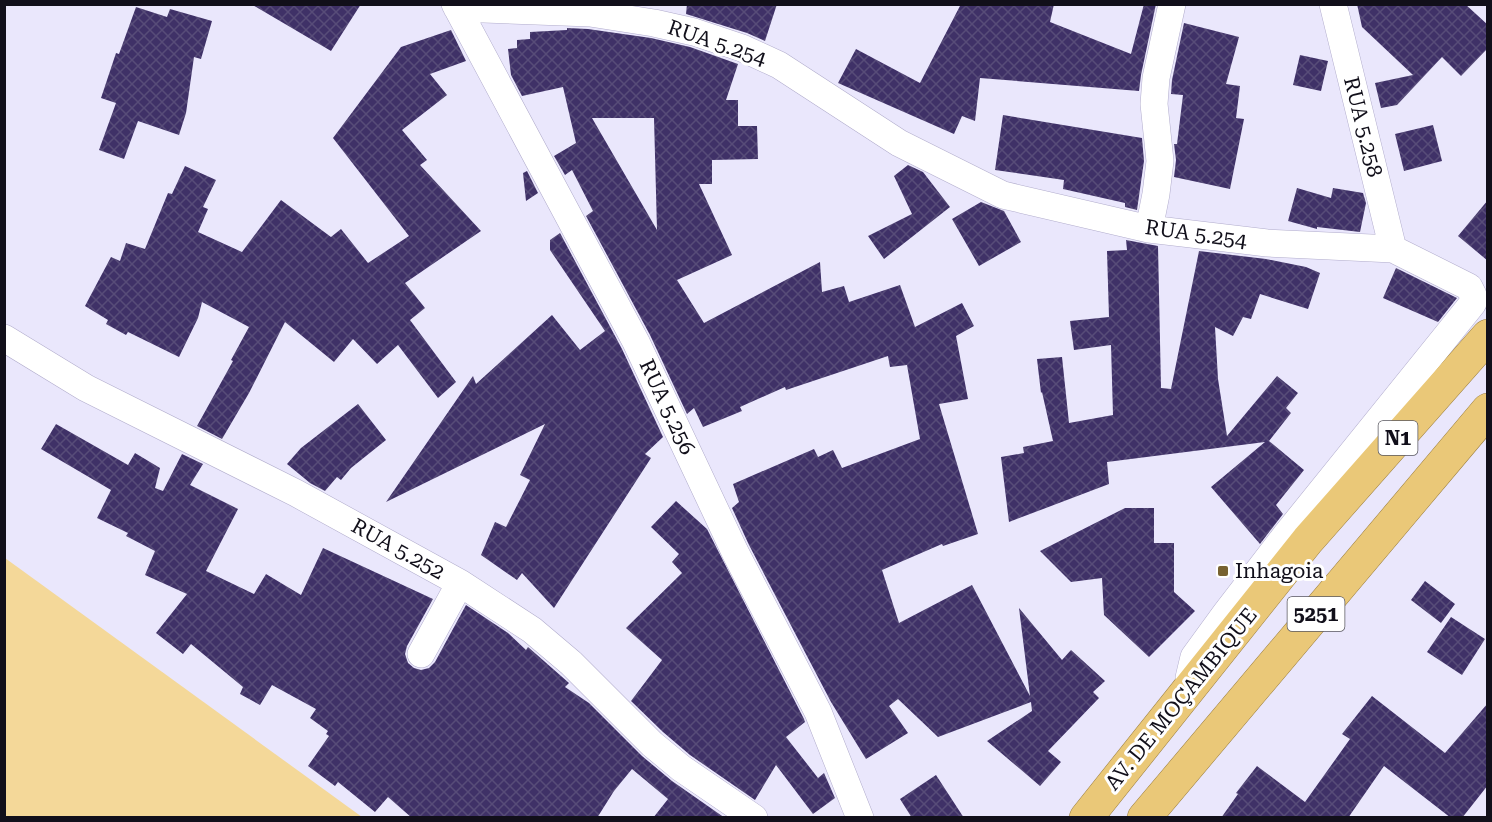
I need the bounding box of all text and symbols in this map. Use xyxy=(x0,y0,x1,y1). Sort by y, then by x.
street label: RUA 5.254 xyxy=(665,15,770,71)
street label: RUA 5.258 xyxy=(1339,74,1387,180)
street label: RUA 5.254 xyxy=(1143,215,1249,253)
street label: RUA 5.256 xyxy=(634,355,700,459)
road number: N1 xyxy=(1378,421,1418,455)
street label: RUA 5.252 xyxy=(347,514,449,584)
place label: Inhagoia xyxy=(1235,559,1324,583)
marker: Inhagoia xyxy=(1216,564,1230,578)
road number: 5251 xyxy=(1288,597,1344,631)
street label: AV. DE MOÇAMBIQUE xyxy=(1100,603,1262,795)

